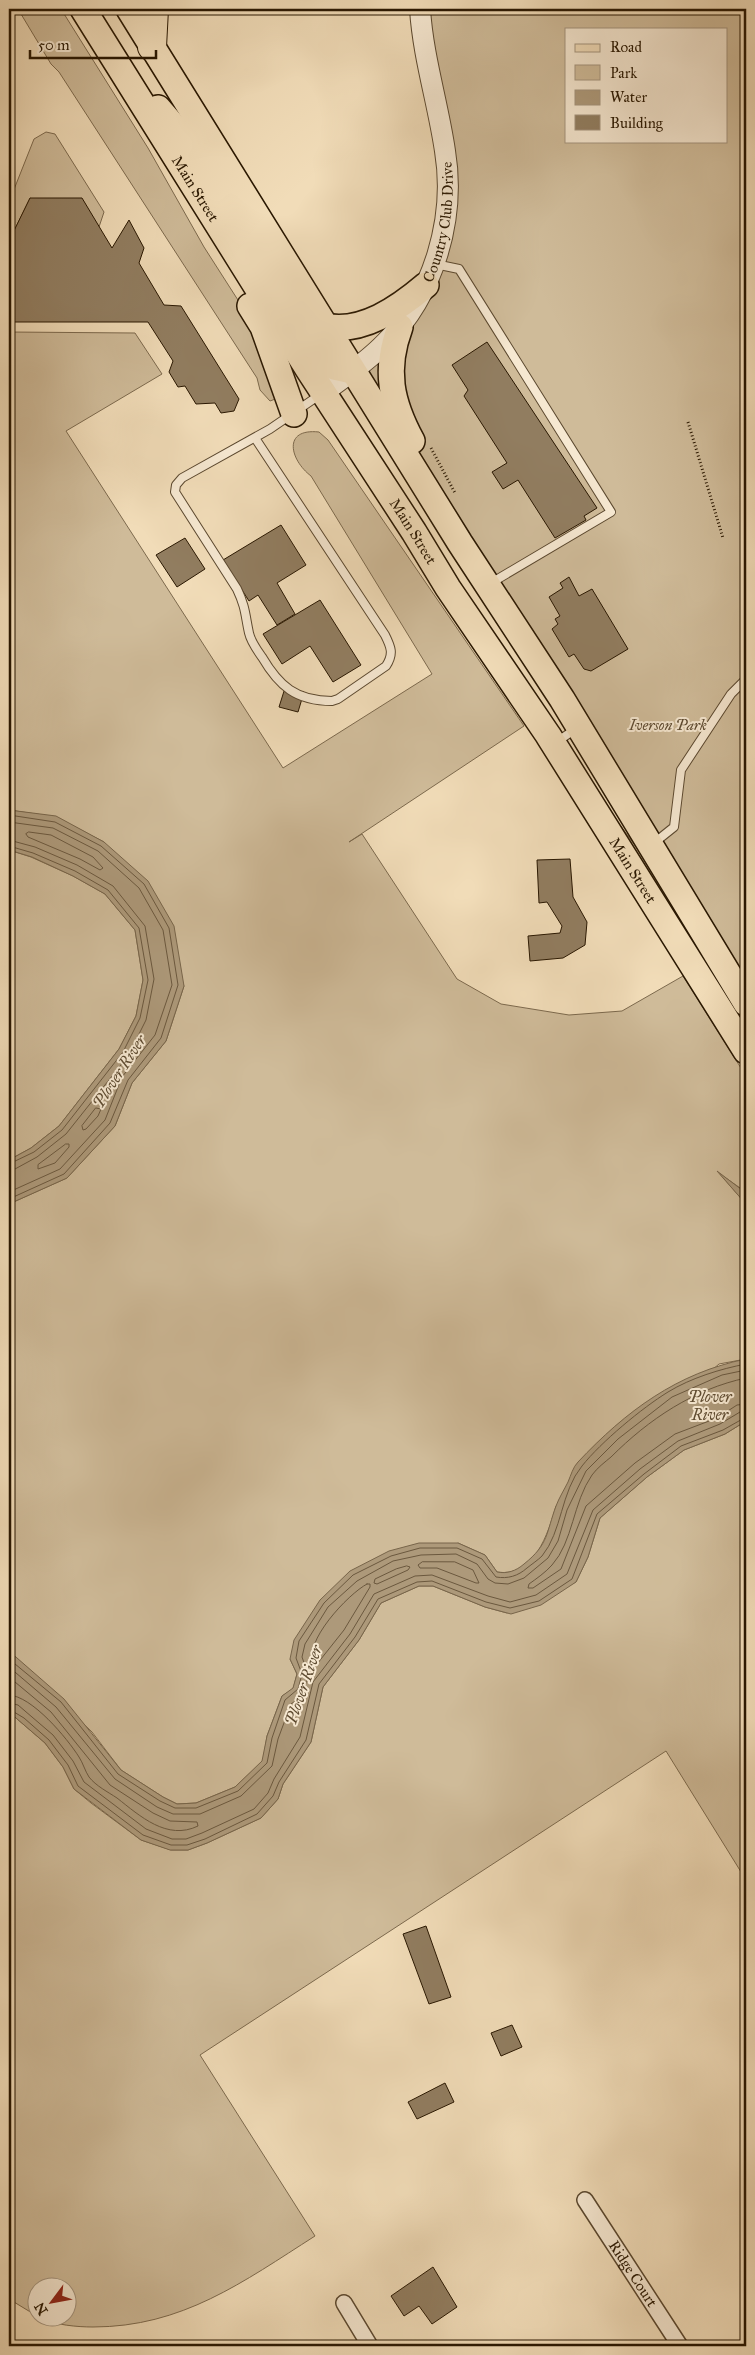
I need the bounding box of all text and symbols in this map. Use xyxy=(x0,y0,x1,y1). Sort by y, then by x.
scale bar xyxy=(30,28,156,60)
legend xyxy=(565,28,728,142)
text: 50 m xyxy=(38,36,70,54)
text: Road xyxy=(610,38,642,56)
text: Park xyxy=(610,64,637,82)
text: Water xyxy=(610,88,647,106)
text: Building xyxy=(610,114,664,132)
street label: Main Street xyxy=(168,152,223,226)
street label: Country Club Drive xyxy=(419,161,457,285)
street label: Main Street xyxy=(386,495,441,568)
park label: Iverson Park xyxy=(628,716,707,734)
street label: Main Street xyxy=(605,834,661,907)
water label: Plover River xyxy=(89,1030,151,1111)
water label: Plover River xyxy=(688,1387,733,1424)
water label: Plover River xyxy=(281,1641,326,1728)
street label: Ridge Court xyxy=(605,2237,662,2311)
north arrow xyxy=(28,2278,78,2328)
text: N xyxy=(31,2299,52,2318)

